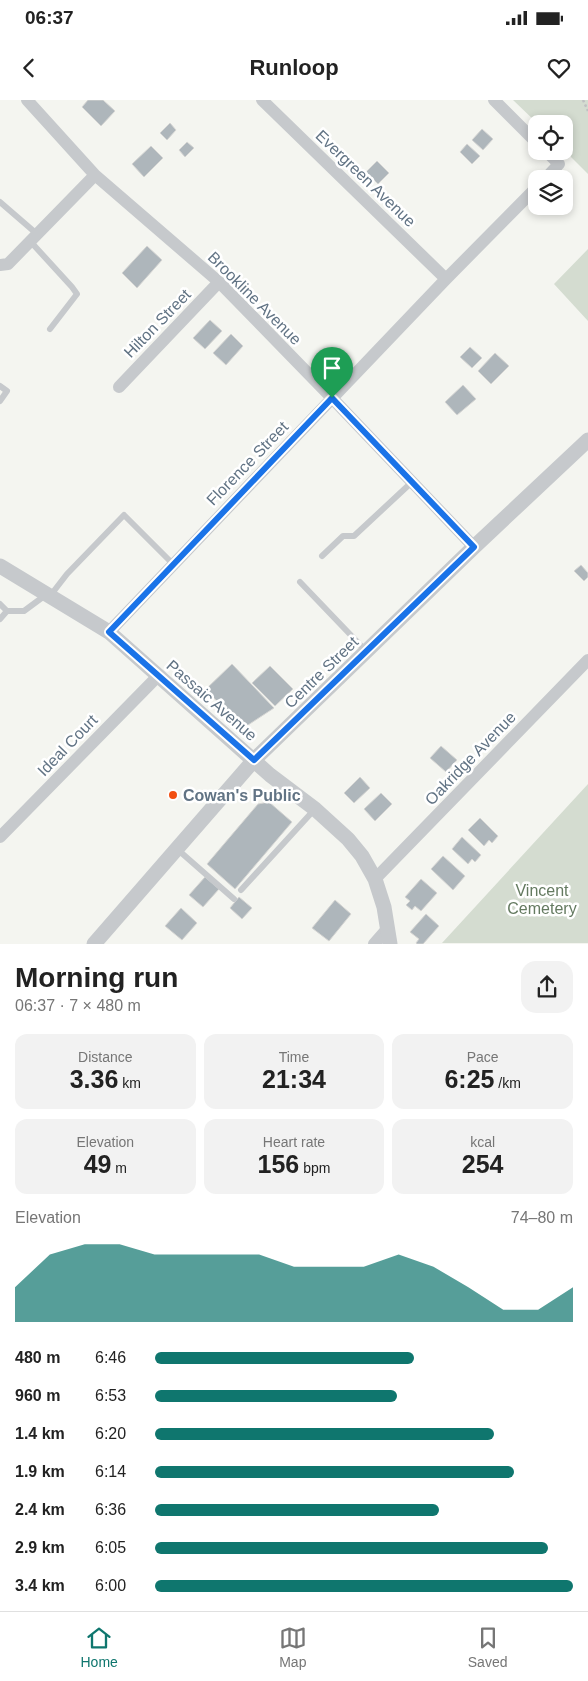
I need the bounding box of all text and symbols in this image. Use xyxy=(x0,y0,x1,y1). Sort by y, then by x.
text: 06:37 xyxy=(25,7,74,28)
icon: back xyxy=(15,54,43,82)
icon: heart xyxy=(545,54,573,82)
text: Runloop xyxy=(249,55,339,80)
map controls xyxy=(528,115,573,215)
button: locate xyxy=(528,115,573,160)
street label: Evergreen Avenue xyxy=(313,127,419,230)
button: layers xyxy=(528,170,573,215)
street label: Brookline Avenue xyxy=(205,248,305,348)
street label: Hilton Street xyxy=(121,285,194,361)
pin xyxy=(311,347,353,398)
icon: arrive xyxy=(318,354,346,382)
street label: Florence Street xyxy=(203,418,292,509)
street label: Centre Street xyxy=(281,633,362,712)
street label: Passaic Avenue xyxy=(163,657,260,744)
street label: Oakridge Avenue xyxy=(422,708,519,808)
street label: Ideal Court xyxy=(34,711,101,779)
place label: Cowan's Public xyxy=(183,787,301,804)
marker: Cowan's Public xyxy=(167,789,179,801)
park label: Vincent Cemetery xyxy=(507,882,577,917)
button: share xyxy=(521,961,573,1013)
text: Morning run xyxy=(15,962,178,993)
text: 06:37 · 7 × 480 m xyxy=(15,997,141,1014)
text: Distance xyxy=(78,1049,133,1065)
text: Time xyxy=(279,1049,309,1065)
text: Pace xyxy=(467,1049,499,1065)
text: 3.36 xyxy=(70,1065,118,1093)
text: 21:34 xyxy=(262,1065,326,1093)
text: 6:25 xyxy=(444,1065,494,1093)
text: km xyxy=(118,1075,141,1091)
text: /km xyxy=(494,1075,521,1091)
text: Elevation xyxy=(77,1134,134,1150)
text: Heart rate xyxy=(263,1134,325,1150)
text: kcal xyxy=(470,1134,495,1150)
text: 49 xyxy=(84,1150,111,1178)
text: 156 xyxy=(258,1150,299,1178)
text: 254 xyxy=(462,1150,504,1178)
text: m xyxy=(111,1160,127,1176)
text: bpm xyxy=(299,1160,330,1176)
text: Elevation xyxy=(15,1209,81,1226)
text: 74–80 m xyxy=(511,1209,573,1226)
text: 480 m xyxy=(15,1349,60,1366)
text: 6:46 xyxy=(95,1349,126,1366)
text: 960 m xyxy=(15,1387,60,1404)
text: 6:53 xyxy=(95,1387,126,1404)
text: 1.4 km xyxy=(15,1425,65,1442)
text: 6:20 xyxy=(95,1425,126,1442)
text: 1.9 km xyxy=(15,1463,65,1480)
text: 6:14 xyxy=(95,1463,126,1480)
text: 2.4 km xyxy=(15,1501,65,1518)
text: 6:36 xyxy=(95,1501,126,1518)
text: 2.9 km xyxy=(15,1539,65,1556)
text: 6:05 xyxy=(95,1539,126,1556)
text: 3.4 km xyxy=(15,1577,65,1594)
text: 6:00 xyxy=(95,1577,126,1594)
tab: Home xyxy=(80,1624,118,1670)
tab: Map xyxy=(279,1624,307,1670)
tab: Saved xyxy=(468,1624,507,1670)

